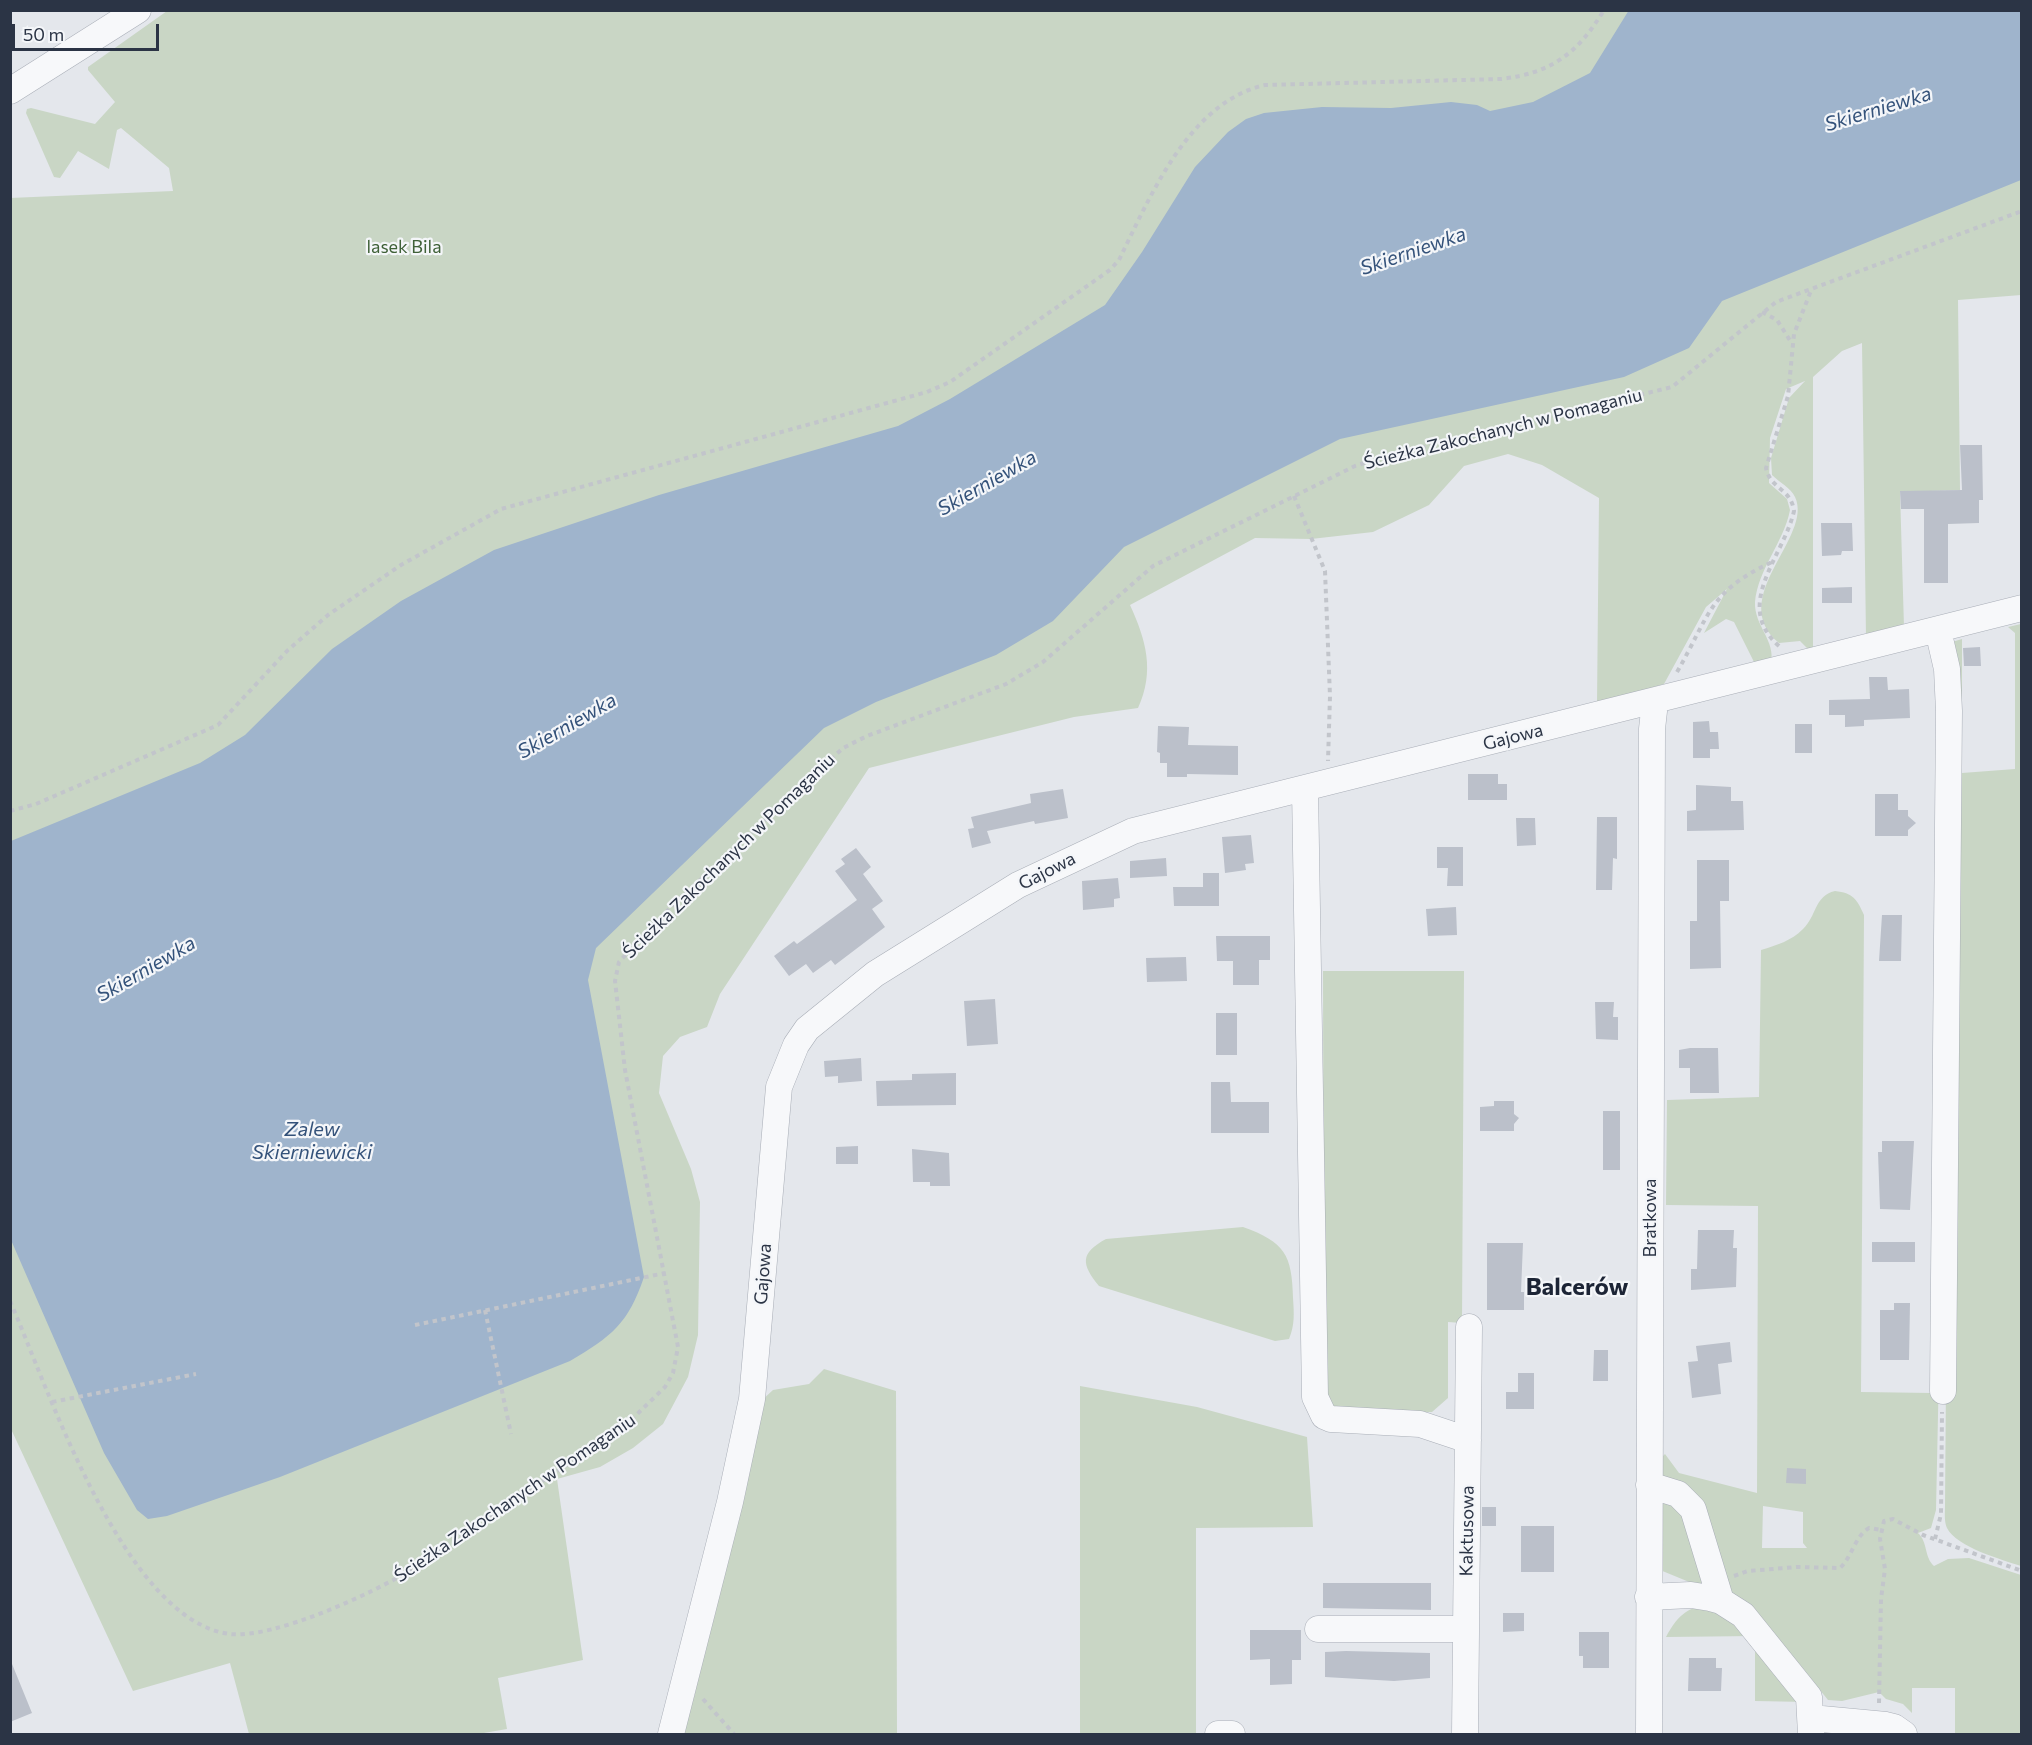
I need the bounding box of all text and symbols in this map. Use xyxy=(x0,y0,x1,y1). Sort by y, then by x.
scale bar xyxy=(15,12,162,50)
text: 50 m xyxy=(23,23,64,45)
water label: Skierniewka xyxy=(1822,81,1934,137)
water label: Skierniewka xyxy=(1357,222,1469,280)
park label: lasek Bila xyxy=(366,236,442,258)
street label: Ścieżka Zakochanych w Pomaganiu xyxy=(1362,384,1644,474)
water label: Skierniewka xyxy=(933,445,1041,521)
water label: Skierniewka xyxy=(513,688,621,764)
street label: Gajowa xyxy=(1481,719,1545,755)
street label: Ścieżka Zakochanych w Pomaganiu xyxy=(619,749,839,963)
street label: Gajowa xyxy=(1015,847,1079,895)
water label: Skierniewka xyxy=(92,931,200,1007)
water label: Zalew Skierniewicki xyxy=(252,1117,372,1164)
street label: Bratkowa xyxy=(1639,1179,1661,1257)
street label: Gajowa xyxy=(750,1243,776,1305)
district label: Balcerów xyxy=(1526,1273,1628,1301)
street label: Ścieżka Zakochanych w Pomaganiu xyxy=(390,1409,640,1587)
street label: Kaktusowa xyxy=(1455,1485,1479,1577)

